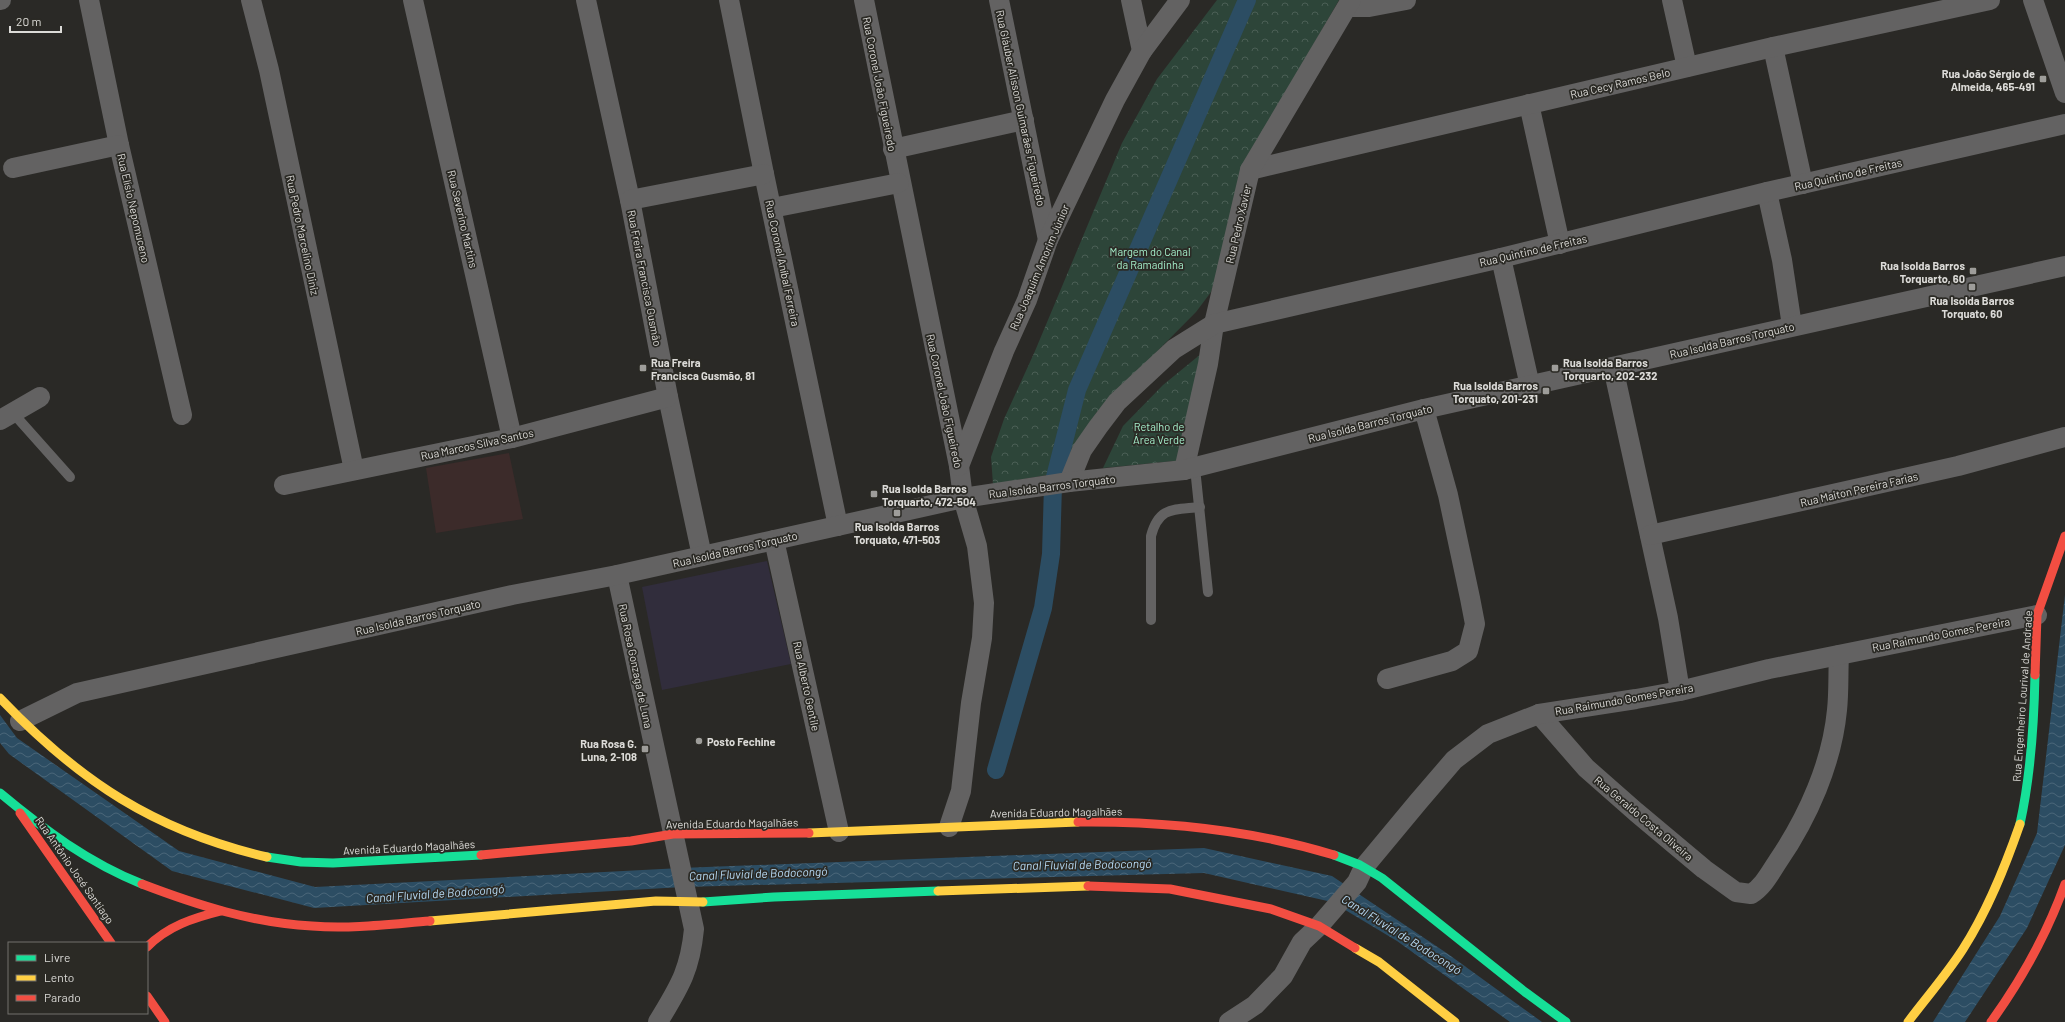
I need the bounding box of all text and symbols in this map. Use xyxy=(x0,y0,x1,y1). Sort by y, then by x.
scale bar xyxy=(10,8,61,34)
street label: Rua Gláuber Alisson Guimarães Figueiredo xyxy=(994,9,1048,207)
text: 20 m xyxy=(16,14,42,28)
street label: Rua Coronel João Figueiredo xyxy=(861,16,899,152)
street label: Rua Cecy Ramos Belo xyxy=(1569,65,1671,101)
place label: Rua João Sérgio de Almeida, 465-491 xyxy=(1942,67,2035,93)
marker: Rua João Sérgio de Almeida, 465-491 xyxy=(2038,74,2048,84)
street label: Rua Elísio Nepomuceno xyxy=(115,152,153,264)
street label: Rua Quintino de Freitas xyxy=(1793,155,1903,193)
street label: Rua Severino Martins xyxy=(445,169,481,269)
street label: Rua Pedro Marcelino Diniz xyxy=(284,174,322,296)
street label: Rua Pedro Xavier xyxy=(1223,183,1253,265)
street label: Rua Coronel Aníbal Ferreira xyxy=(763,199,803,327)
street label: Rua Joaquim Amorim Júnior xyxy=(1007,202,1071,332)
street label: Rua Freira Francisca Gusmão xyxy=(625,209,665,347)
street label: Rua Quintino de Freitas xyxy=(1478,231,1588,269)
park label: Margem do Canal da Ramadinha xyxy=(1110,245,1190,271)
place label: Rua Isolda Barros Torquarto, 60 xyxy=(1880,259,1965,285)
marker: Rua Isolda Barros Torquarto, 60 xyxy=(1968,266,1978,276)
marker: Rua Isolda Barros Torquato, 60 xyxy=(1967,282,1977,292)
place label: Rua Isolda Barros Torquato, 60 xyxy=(1930,294,2015,320)
street label: Rua Isolda Barros Torquato xyxy=(1668,319,1796,361)
street label: Rua Coronel João Figueiredo xyxy=(924,333,966,469)
place label: Rua Freira Francisca Gusmão, 81 xyxy=(651,356,755,382)
place label: Rua Isolda Barros Torquarto, 202-232 xyxy=(1563,356,1657,382)
marker: Rua Freira Francisca Gusmão, 81 xyxy=(638,363,648,373)
marker: Rua Isolda Barros Torquarto, 202-232 xyxy=(1550,363,1560,373)
place label: Rua Isolda Barros Torquato, 201-231 xyxy=(1453,379,1538,405)
marker: Rua Isolda Barros Torquato, 201-231 xyxy=(1541,386,1551,396)
street label: Rua Isolda Barros Torquato xyxy=(1307,401,1433,445)
park label: Retalho de Área Verde xyxy=(1133,420,1185,446)
street label: Rua Marcos Silva Santos xyxy=(419,426,535,462)
street label: Rua Maiton Pereira Farias xyxy=(1799,469,1919,509)
street label: Rua Isolda Barros Torquato xyxy=(988,472,1116,500)
place label: Rua Isolda Barros Torquarto, 472-504 xyxy=(882,482,976,508)
marker: Rua Isolda Barros Torquarto, 472-504 xyxy=(869,489,879,499)
marker: Rua Isolda Barros Torquato, 471-503 xyxy=(892,508,902,518)
place label: Rua Isolda Barros Torquato, 471-503 xyxy=(854,520,940,546)
street label: Rua Isolda Barros Torquato xyxy=(671,528,799,570)
street label: Rua Isolda Barros Torquato xyxy=(354,596,482,638)
street label: Rua Rosa Gonzaga de Luna xyxy=(616,603,656,729)
street label: Rua Engenheiro Lourival de Andrade xyxy=(2010,610,2034,782)
street label: Rua Raimundo Gomes Pereira xyxy=(1871,614,2011,654)
street label: Rua Alberto Gentile xyxy=(791,640,823,732)
street label: Rua Raimundo Gomes Pereira xyxy=(1554,680,1694,718)
place label: Posto Fechine xyxy=(707,735,776,748)
marker: Posto Fechine xyxy=(694,736,704,746)
place label: Rua Rosa G. Luna, 2-108 xyxy=(580,737,637,763)
marker: Rua Rosa G. Luna, 2-108 xyxy=(640,744,650,754)
street label: Rua Geraldo Costa Oliveira xyxy=(1592,773,1696,863)
street label: Avenida Eduardo Magalhães xyxy=(990,804,1122,820)
street label: Rua Antônio José Santiago xyxy=(33,814,117,926)
street label: Avenida Eduardo Magalhães xyxy=(666,815,798,831)
street label: Avenida Eduardo Magalhães xyxy=(343,837,475,857)
water label: Canal Fluvial de Bodocongó xyxy=(1013,856,1151,872)
water label: Canal Fluvial de Bodocongó xyxy=(688,864,828,882)
water label: Canal Fluvial de Bodocongó xyxy=(365,881,505,905)
water label: Canal Fluvial de Bodocongó xyxy=(1340,891,1464,977)
legend xyxy=(8,942,148,1014)
text: Livre xyxy=(44,950,70,964)
text: Lento xyxy=(44,970,74,984)
text: Parado xyxy=(44,990,81,1004)

